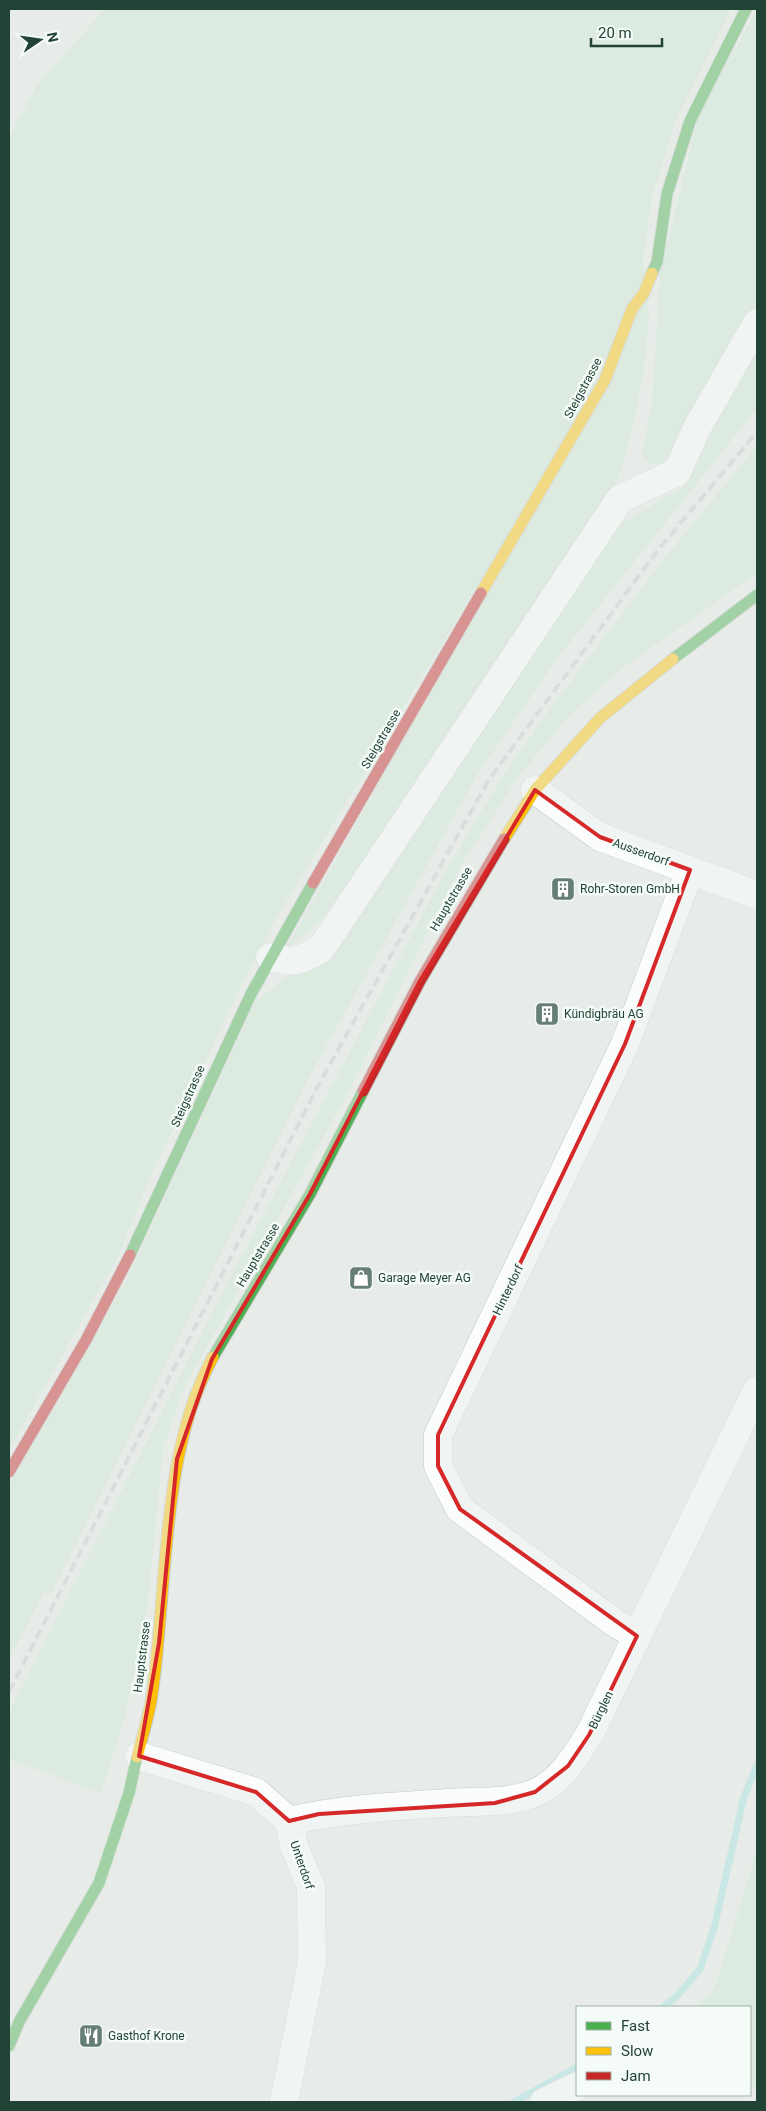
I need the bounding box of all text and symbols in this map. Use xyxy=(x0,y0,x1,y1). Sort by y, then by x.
north arrow xyxy=(15,15,65,65)
scale bar xyxy=(591,15,662,47)
text: 20 m xyxy=(598,24,632,42)
text: N xyxy=(44,30,62,44)
street label: Steigstrasse xyxy=(561,355,605,421)
street label: Steigstrasse xyxy=(358,707,404,771)
street label: Ausserdorf xyxy=(611,835,672,869)
street label: Hauptstrasse xyxy=(427,864,475,934)
building icon: Rohr-Storen GmbH xyxy=(550,876,576,902)
place label: Rohr-Storen GmbH xyxy=(580,882,680,896)
building icon: Kündigbräu AG xyxy=(534,1001,560,1027)
place label: Kündigbräu AG xyxy=(564,1007,644,1021)
street label: Steigstrasse xyxy=(168,1063,208,1129)
street label: Hauptstrasse xyxy=(234,1221,282,1289)
street label: Hinterdorf xyxy=(490,1262,527,1317)
shop icon: Garage Meyer AG xyxy=(348,1265,374,1291)
place label: Garage Meyer AG xyxy=(378,1271,471,1285)
street label: Hauptstrasse xyxy=(131,1621,153,1693)
street label: Bürglen xyxy=(586,1689,616,1731)
street label: Unterdorf xyxy=(287,1839,317,1892)
legend xyxy=(576,2006,751,2096)
text: Fast xyxy=(621,2017,650,2035)
restaurant icon: Gasthof Krone xyxy=(78,2023,104,2049)
place label: Gasthof Krone xyxy=(108,2029,185,2043)
text: Slow xyxy=(621,2042,653,2060)
text: Jam xyxy=(621,2067,651,2085)

